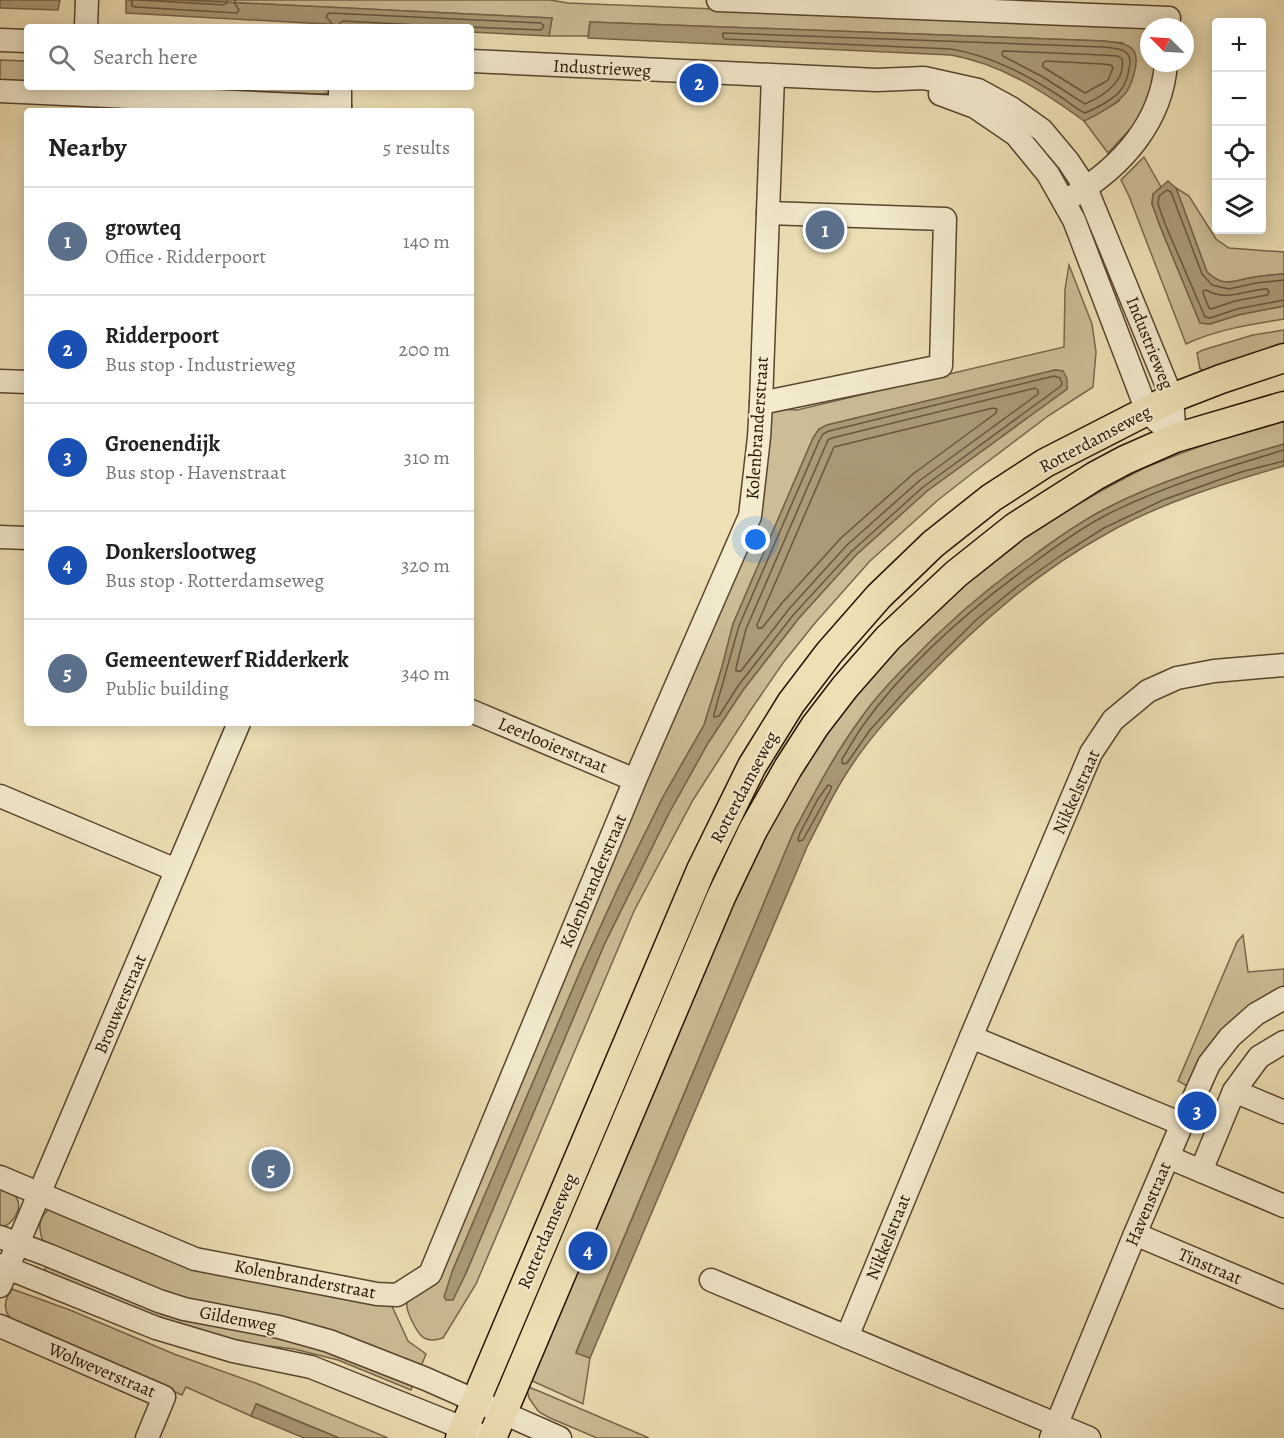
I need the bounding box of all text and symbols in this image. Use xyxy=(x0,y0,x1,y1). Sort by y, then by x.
north arrow xyxy=(1140,18,1194,72)
map controls xyxy=(1212,18,1266,234)
button: + xyxy=(1212,18,1266,72)
search box xyxy=(24,24,474,90)
icon: search xyxy=(45,41,78,74)
text: Search here xyxy=(93,42,198,72)
street label: Industrieweg xyxy=(552,53,652,83)
pin: 2 xyxy=(680,60,718,106)
button: − xyxy=(1212,72,1266,126)
button: locate xyxy=(1212,126,1266,180)
text: Nearby xyxy=(48,130,127,165)
text: 5 results xyxy=(383,134,450,161)
button: layers xyxy=(1212,180,1266,234)
pin: 1 xyxy=(806,208,844,252)
text: growteq xyxy=(105,213,181,243)
text: 1 xyxy=(64,228,71,255)
text: 140 m xyxy=(403,228,450,255)
text: Office · Ridderpoort xyxy=(105,243,266,270)
street label: Industrieweg xyxy=(1120,293,1180,393)
text: Ridderpoort xyxy=(105,321,219,351)
text: 2 xyxy=(63,336,72,363)
text: 200 m xyxy=(399,336,450,363)
text: Bus stop · Industrieweg xyxy=(105,351,296,378)
street label: Kolenbranderstraat xyxy=(740,356,774,500)
street label: Rotterdamseweg xyxy=(1035,399,1155,479)
text: Groenendijk xyxy=(105,429,220,459)
text: 3 xyxy=(63,444,72,471)
text: 310 m xyxy=(404,444,450,471)
text: Bus stop · Havenstraat xyxy=(105,459,286,486)
your location xyxy=(741,525,770,554)
text: Donkerslootweg xyxy=(105,537,256,567)
text: 4 xyxy=(63,552,72,579)
text: 320 m xyxy=(401,552,450,579)
text: Bus stop · Rotterdamseweg xyxy=(105,567,324,594)
text: Gemeentewerf Ridderkerk xyxy=(105,645,349,675)
text: 5 xyxy=(63,660,72,687)
text: 340 m xyxy=(401,660,450,687)
text: Public building xyxy=(105,675,229,702)
street label: Leerlooierstraat xyxy=(494,711,612,779)
street label: Rotterdamseweg xyxy=(704,727,784,847)
street label: Nikkelstraat xyxy=(1047,746,1105,838)
street label: Kolenbranderstraat xyxy=(554,810,632,952)
street label: Brouwerstraat xyxy=(88,950,152,1057)
pin: 3 xyxy=(1178,1088,1216,1134)
pin: 5 xyxy=(252,1146,290,1192)
street label: Havenstraat xyxy=(1119,1158,1177,1250)
street label: Rotterdamseweg xyxy=(512,1169,582,1293)
street label: Nikkelstraat xyxy=(860,1191,916,1283)
pin: 4 xyxy=(568,1228,608,1274)
street label: Tinstraat xyxy=(1175,1242,1245,1290)
street label: Kolenbranderstraat xyxy=(232,1254,378,1304)
street label: Gildenweg xyxy=(198,1300,278,1338)
street label: Wolweverstraat xyxy=(44,1336,159,1403)

